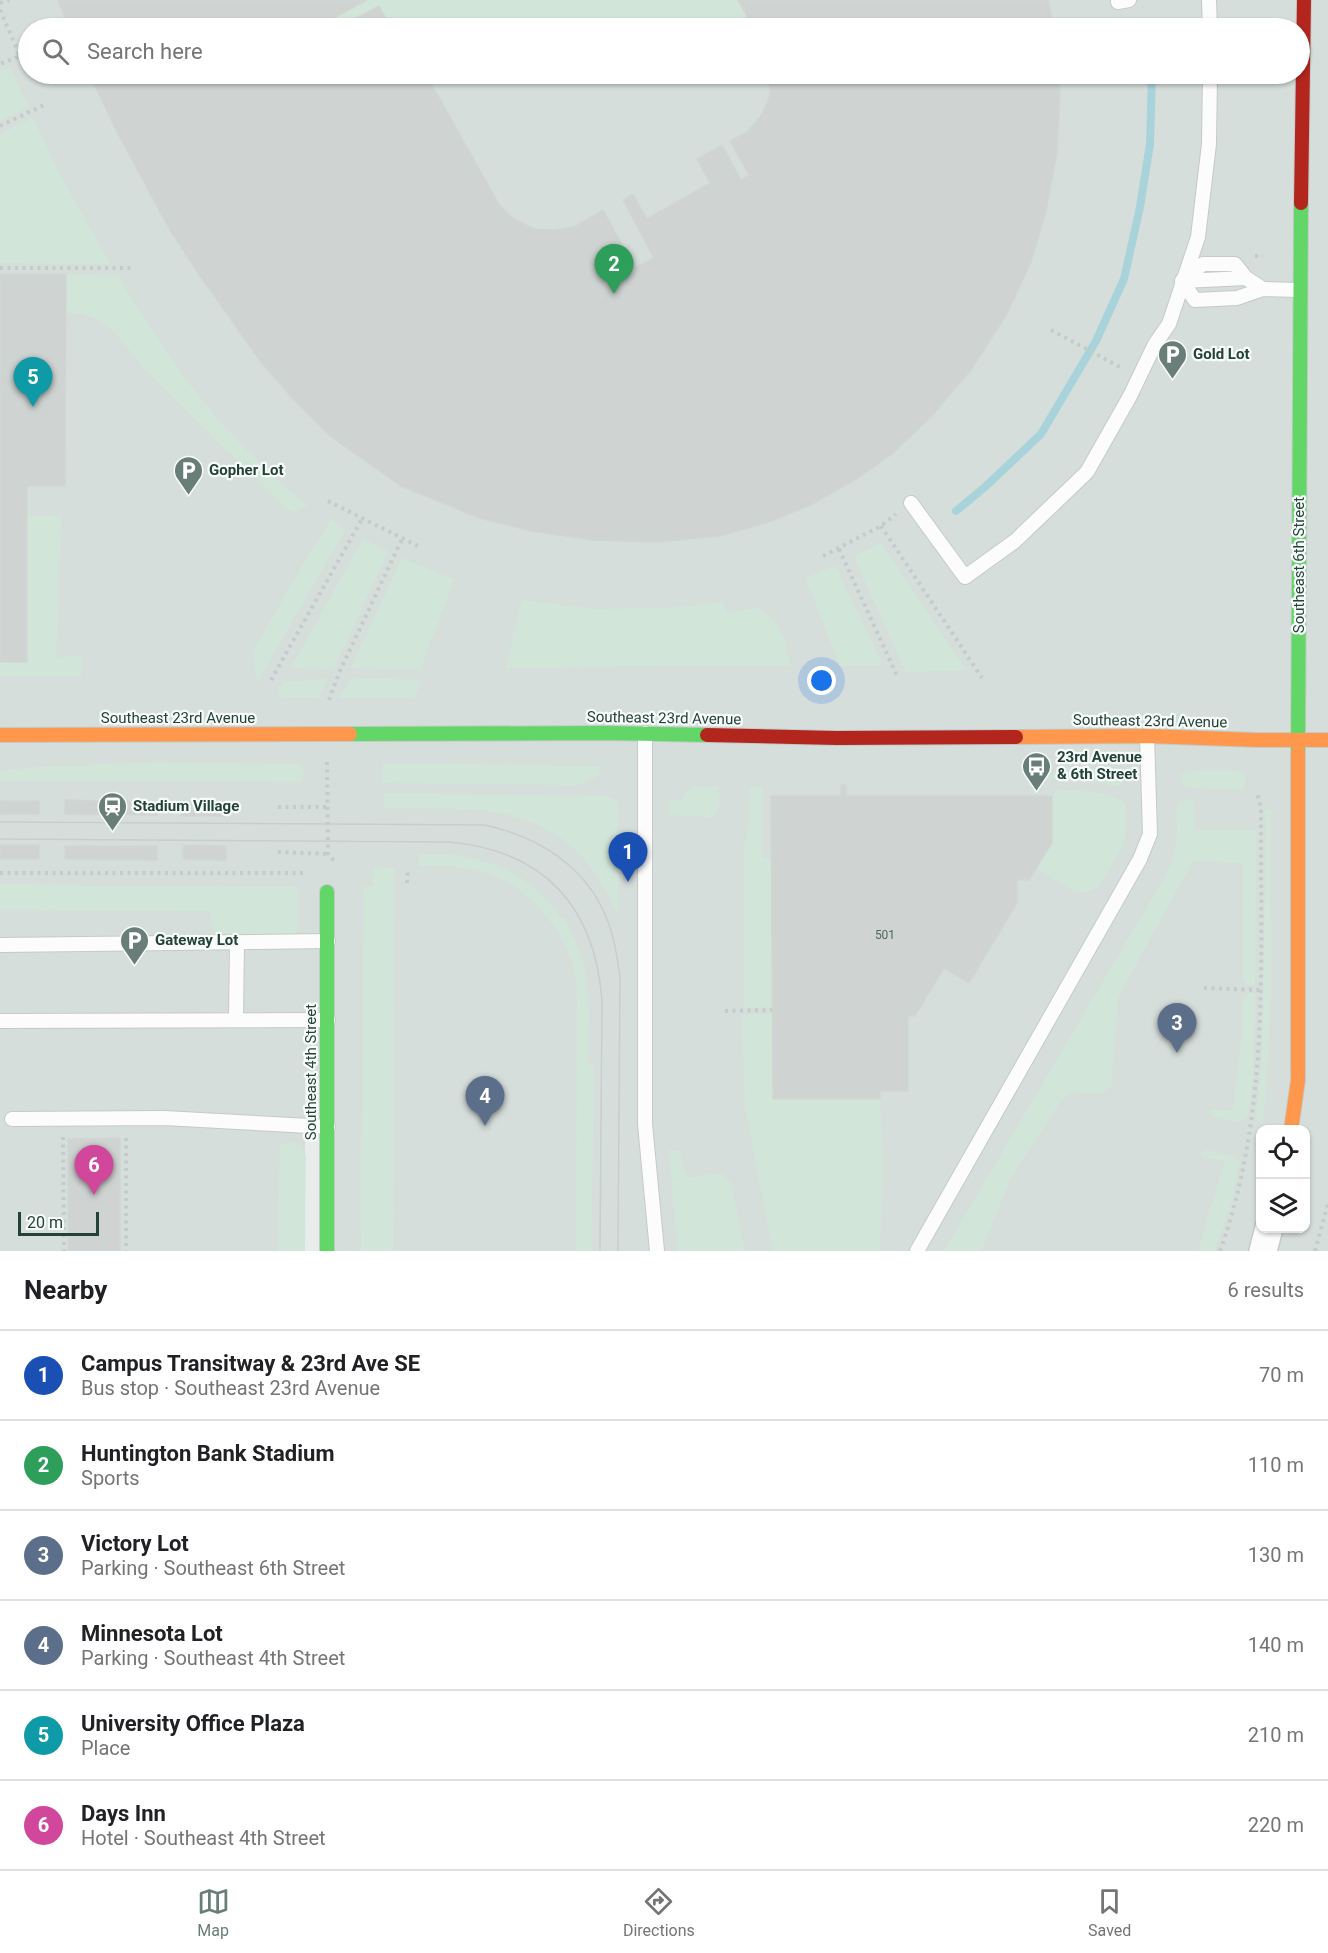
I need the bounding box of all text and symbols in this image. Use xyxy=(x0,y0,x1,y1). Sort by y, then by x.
search box xyxy=(18,18,1310,84)
icon: search xyxy=(39,35,72,68)
text: Search here xyxy=(87,39,203,64)
pin: 2 xyxy=(594,244,634,294)
parking icon: Gold Lot xyxy=(1156,338,1188,380)
place label: Gold Lot xyxy=(1193,345,1250,363)
pin: 5 xyxy=(14,358,52,407)
parking icon: Gopher Lot xyxy=(172,454,204,496)
place label: Gopher Lot xyxy=(209,461,284,479)
street label: Southeast 6th Street xyxy=(1290,497,1308,633)
your location xyxy=(807,666,836,695)
street label: Southeast 23rd Avenue xyxy=(587,708,741,728)
street label: Southeast 23rd Avenue xyxy=(101,709,255,727)
street label: Southeast 23rd Avenue xyxy=(1073,711,1227,731)
place label: 23rd Avenue & 6th Street xyxy=(1057,748,1142,783)
bus stop icon: 23rd Avenue & 6th Street xyxy=(1020,750,1052,792)
station icon: Stadium Village xyxy=(96,790,128,832)
place label: Stadium Village xyxy=(133,797,239,815)
pin: 1 xyxy=(608,832,648,882)
parking icon: Gateway Lot xyxy=(118,924,150,966)
house number: 501 xyxy=(875,928,895,942)
place label: Gateway Lot xyxy=(155,931,238,949)
street label: Southeast 4th Street xyxy=(302,1004,320,1140)
pin: 3 xyxy=(1158,1004,1196,1053)
pin: 4 xyxy=(466,1076,504,1126)
map controls xyxy=(1256,1125,1310,1233)
button: locate xyxy=(1256,1125,1310,1179)
pin: 6 xyxy=(74,1146,113,1195)
button: layers xyxy=(1256,1179,1310,1233)
scale bar xyxy=(18,1209,99,1236)
text: 20 m xyxy=(27,1213,63,1232)
text: Nearby xyxy=(24,1275,107,1305)
text: 6 results xyxy=(1228,1278,1304,1302)
text: Campus Transitway & 23rd Ave SE xyxy=(81,1351,420,1376)
text: 1 xyxy=(38,1363,49,1387)
text: 70 m xyxy=(1259,1363,1304,1387)
text: Bus stop · Southeast 23rd Avenue xyxy=(81,1376,380,1400)
text: Huntington Bank Stadium xyxy=(81,1441,334,1466)
text: 2 xyxy=(38,1453,49,1477)
text: 110 m xyxy=(1248,1453,1304,1477)
text: Sports xyxy=(81,1466,140,1490)
text: Victory Lot xyxy=(81,1531,189,1556)
text: 3 xyxy=(38,1543,49,1567)
text: 130 m xyxy=(1248,1543,1304,1567)
text: Parking · Southeast 6th Street xyxy=(81,1556,345,1580)
text: Minnesota Lot xyxy=(81,1621,223,1646)
text: 4 xyxy=(38,1633,49,1657)
text: 140 m xyxy=(1248,1633,1304,1657)
text: Parking · Southeast 4th Street xyxy=(81,1646,345,1670)
text: University Office Plaza xyxy=(81,1711,305,1736)
text: 5 xyxy=(38,1723,49,1747)
text: 210 m xyxy=(1248,1723,1304,1747)
text: Place xyxy=(81,1736,130,1760)
text: Days Inn xyxy=(81,1801,166,1826)
text: 6 xyxy=(38,1813,49,1837)
text: 220 m xyxy=(1248,1813,1304,1837)
text: Hotel · Southeast 4th Street xyxy=(81,1826,326,1850)
tab: Map xyxy=(197,1885,230,1940)
tab: Directions xyxy=(623,1885,695,1940)
tab: Saved xyxy=(1088,1885,1131,1940)

